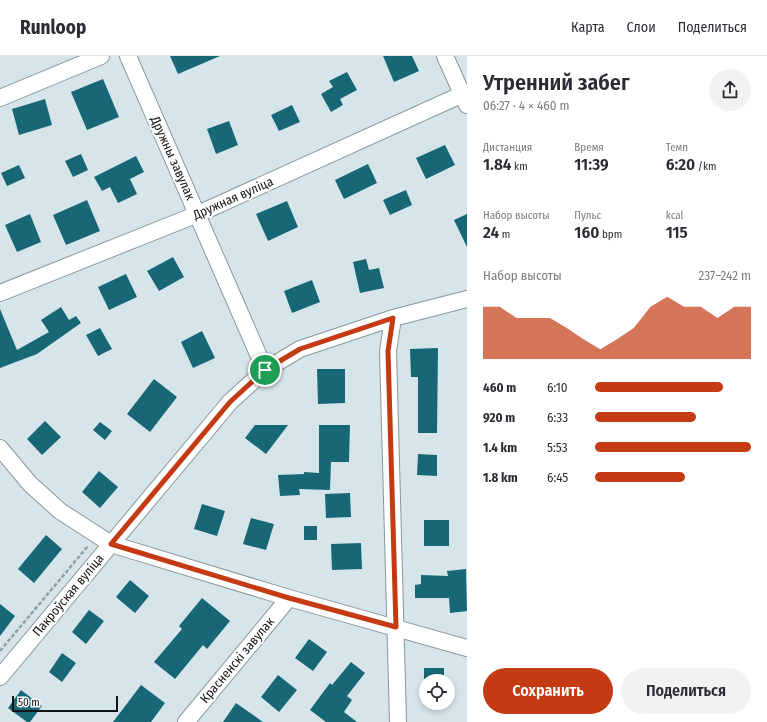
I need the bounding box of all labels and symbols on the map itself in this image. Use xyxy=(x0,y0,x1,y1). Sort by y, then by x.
street label: Дружны завулак xyxy=(147,113,198,202)
street label: Дружная вуліца xyxy=(190,174,275,223)
pin xyxy=(248,353,282,387)
street label: Пакроўская вуліца xyxy=(29,551,107,639)
street label: Красненскі завулак xyxy=(197,614,277,706)
scale bar xyxy=(12,694,118,713)

